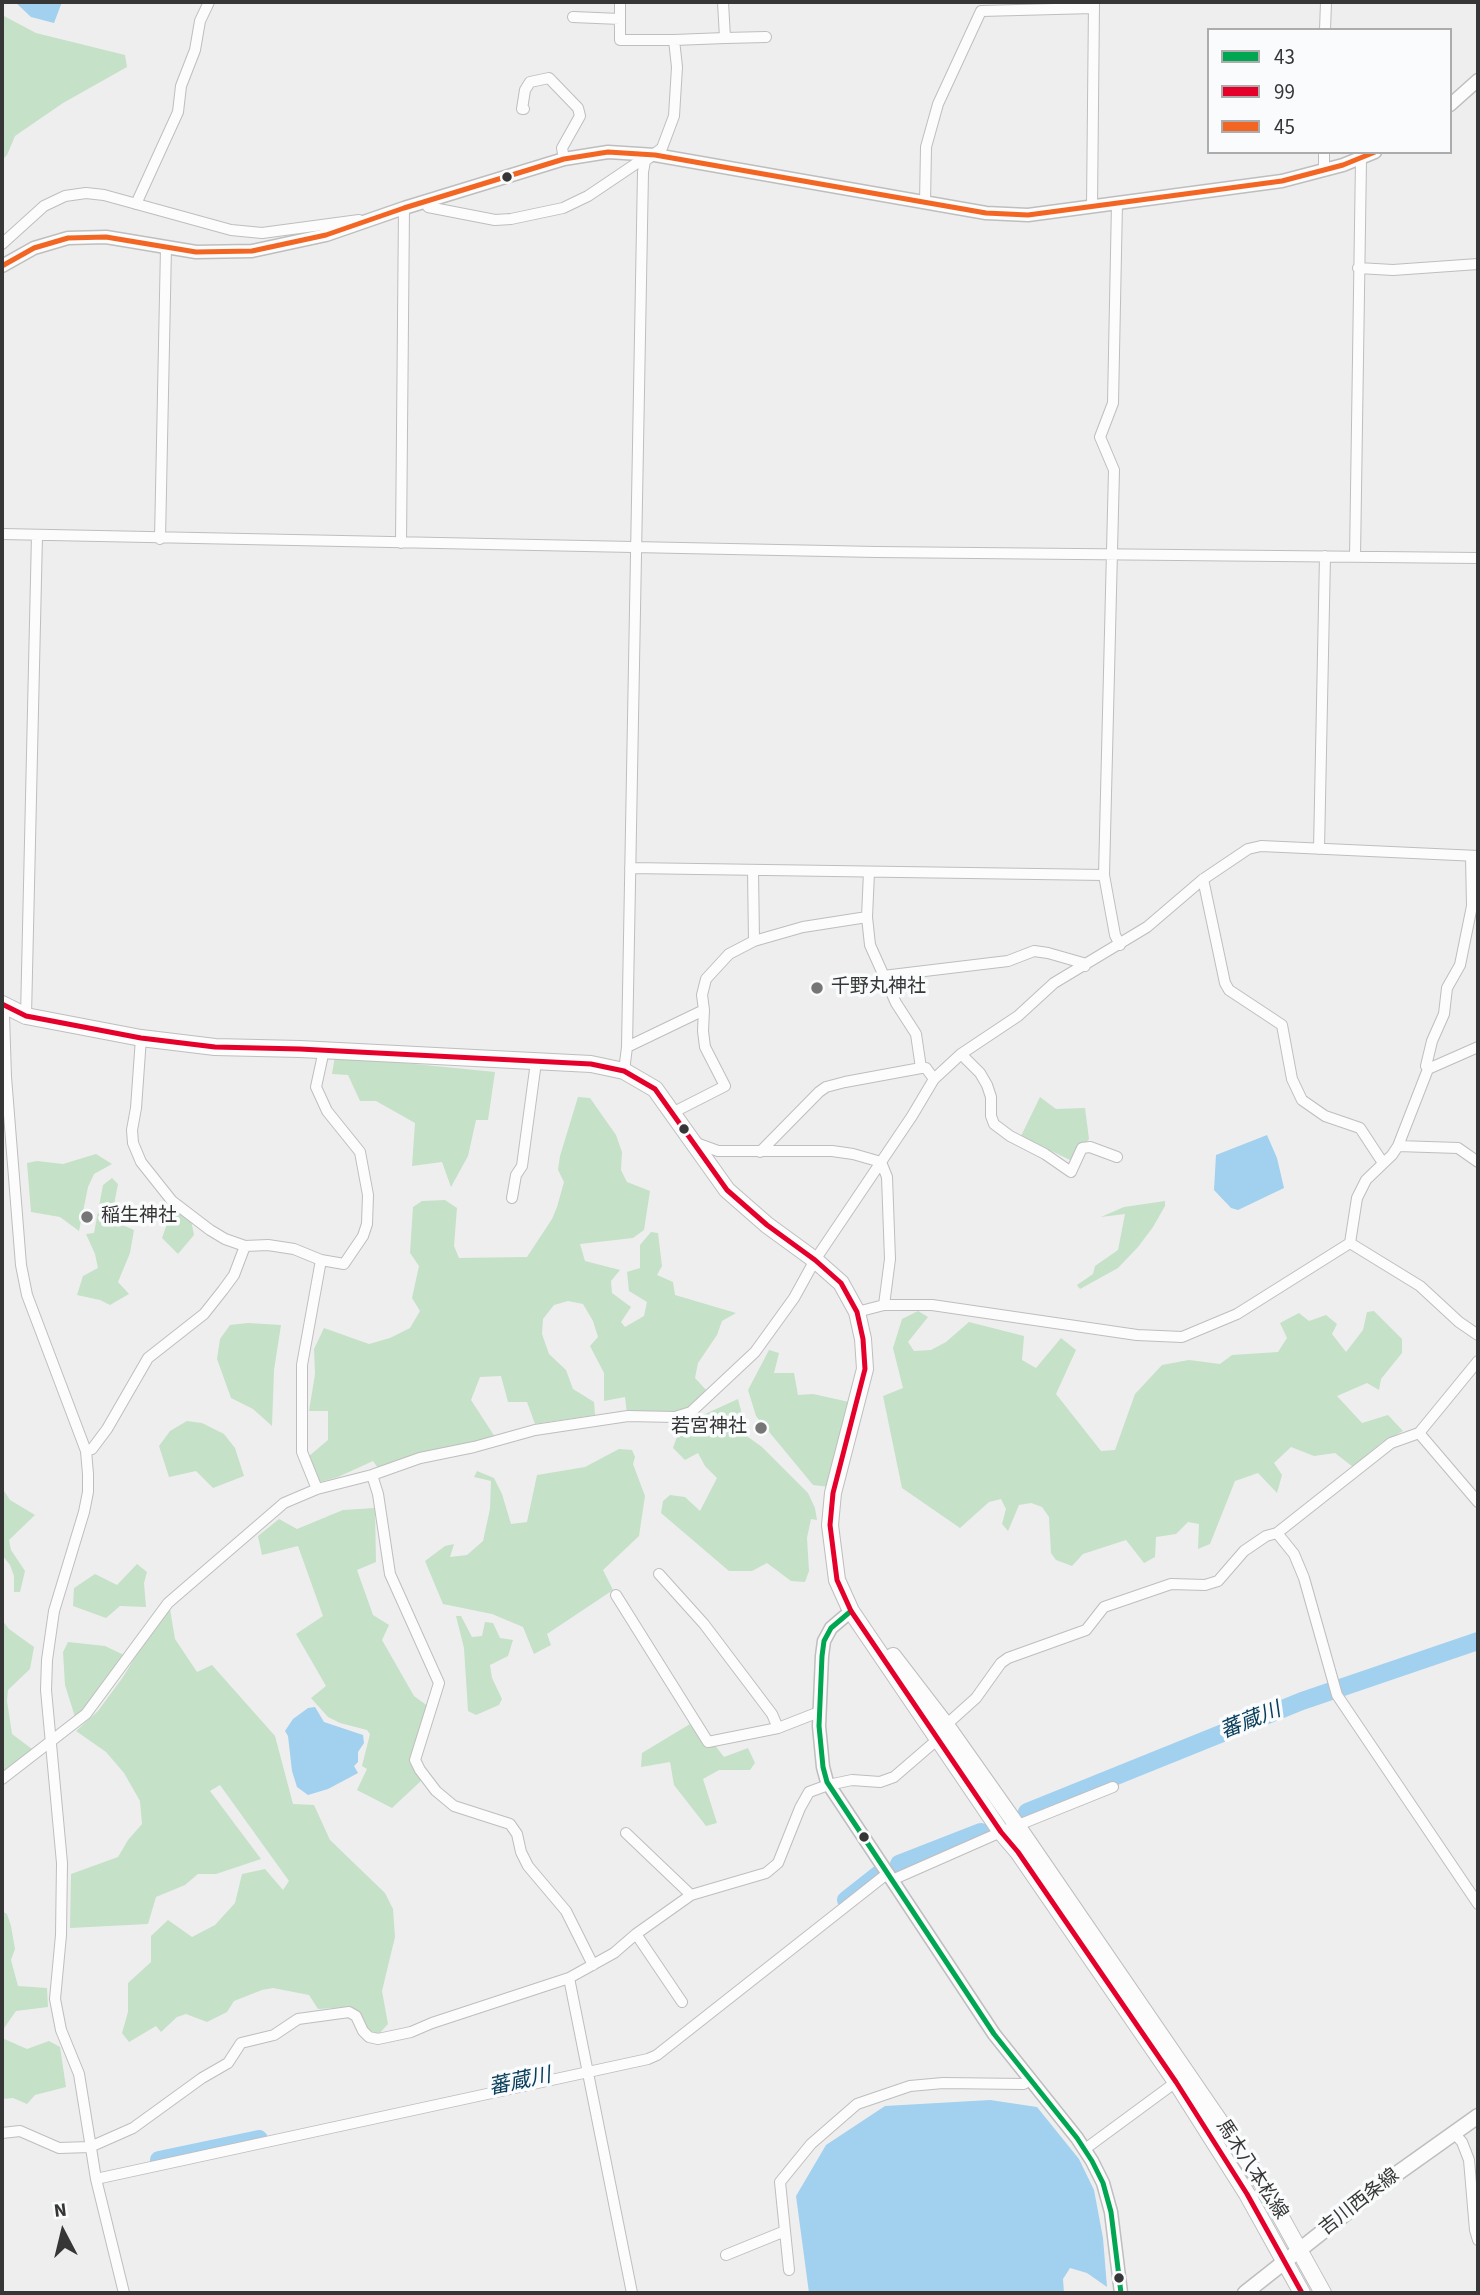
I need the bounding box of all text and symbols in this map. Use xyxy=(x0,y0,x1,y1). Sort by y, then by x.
legend xyxy=(1207,28,1452,154)
text: 43 xyxy=(1274,42,1295,72)
text: 99 xyxy=(1274,77,1295,107)
text: 45 xyxy=(1274,112,1295,142)
unlabelled marker xyxy=(500,170,514,184)
place label: 千野丸神社 xyxy=(831,977,926,999)
marker: 千野丸神社 xyxy=(809,980,825,996)
unlabelled marker xyxy=(677,1122,691,1136)
place label: 稲生神社 xyxy=(101,1206,177,1228)
marker: 稲生神社 xyxy=(79,1209,95,1225)
place label: 若宮神社 xyxy=(671,1417,747,1439)
marker: 若宮神社 xyxy=(753,1420,769,1436)
water label: 蕃蔵川 xyxy=(1217,1699,1285,1745)
unlabelled marker xyxy=(857,1830,871,1844)
water label: 蕃蔵川 xyxy=(487,2064,553,2102)
street label: 馬木八本松線 xyxy=(1210,2116,1292,2224)
street label: 吉川西条線 xyxy=(1316,2165,1404,2241)
text: N xyxy=(52,2196,68,2225)
north arrow xyxy=(28,2197,98,2267)
unlabelled marker xyxy=(1112,2271,1126,2285)

